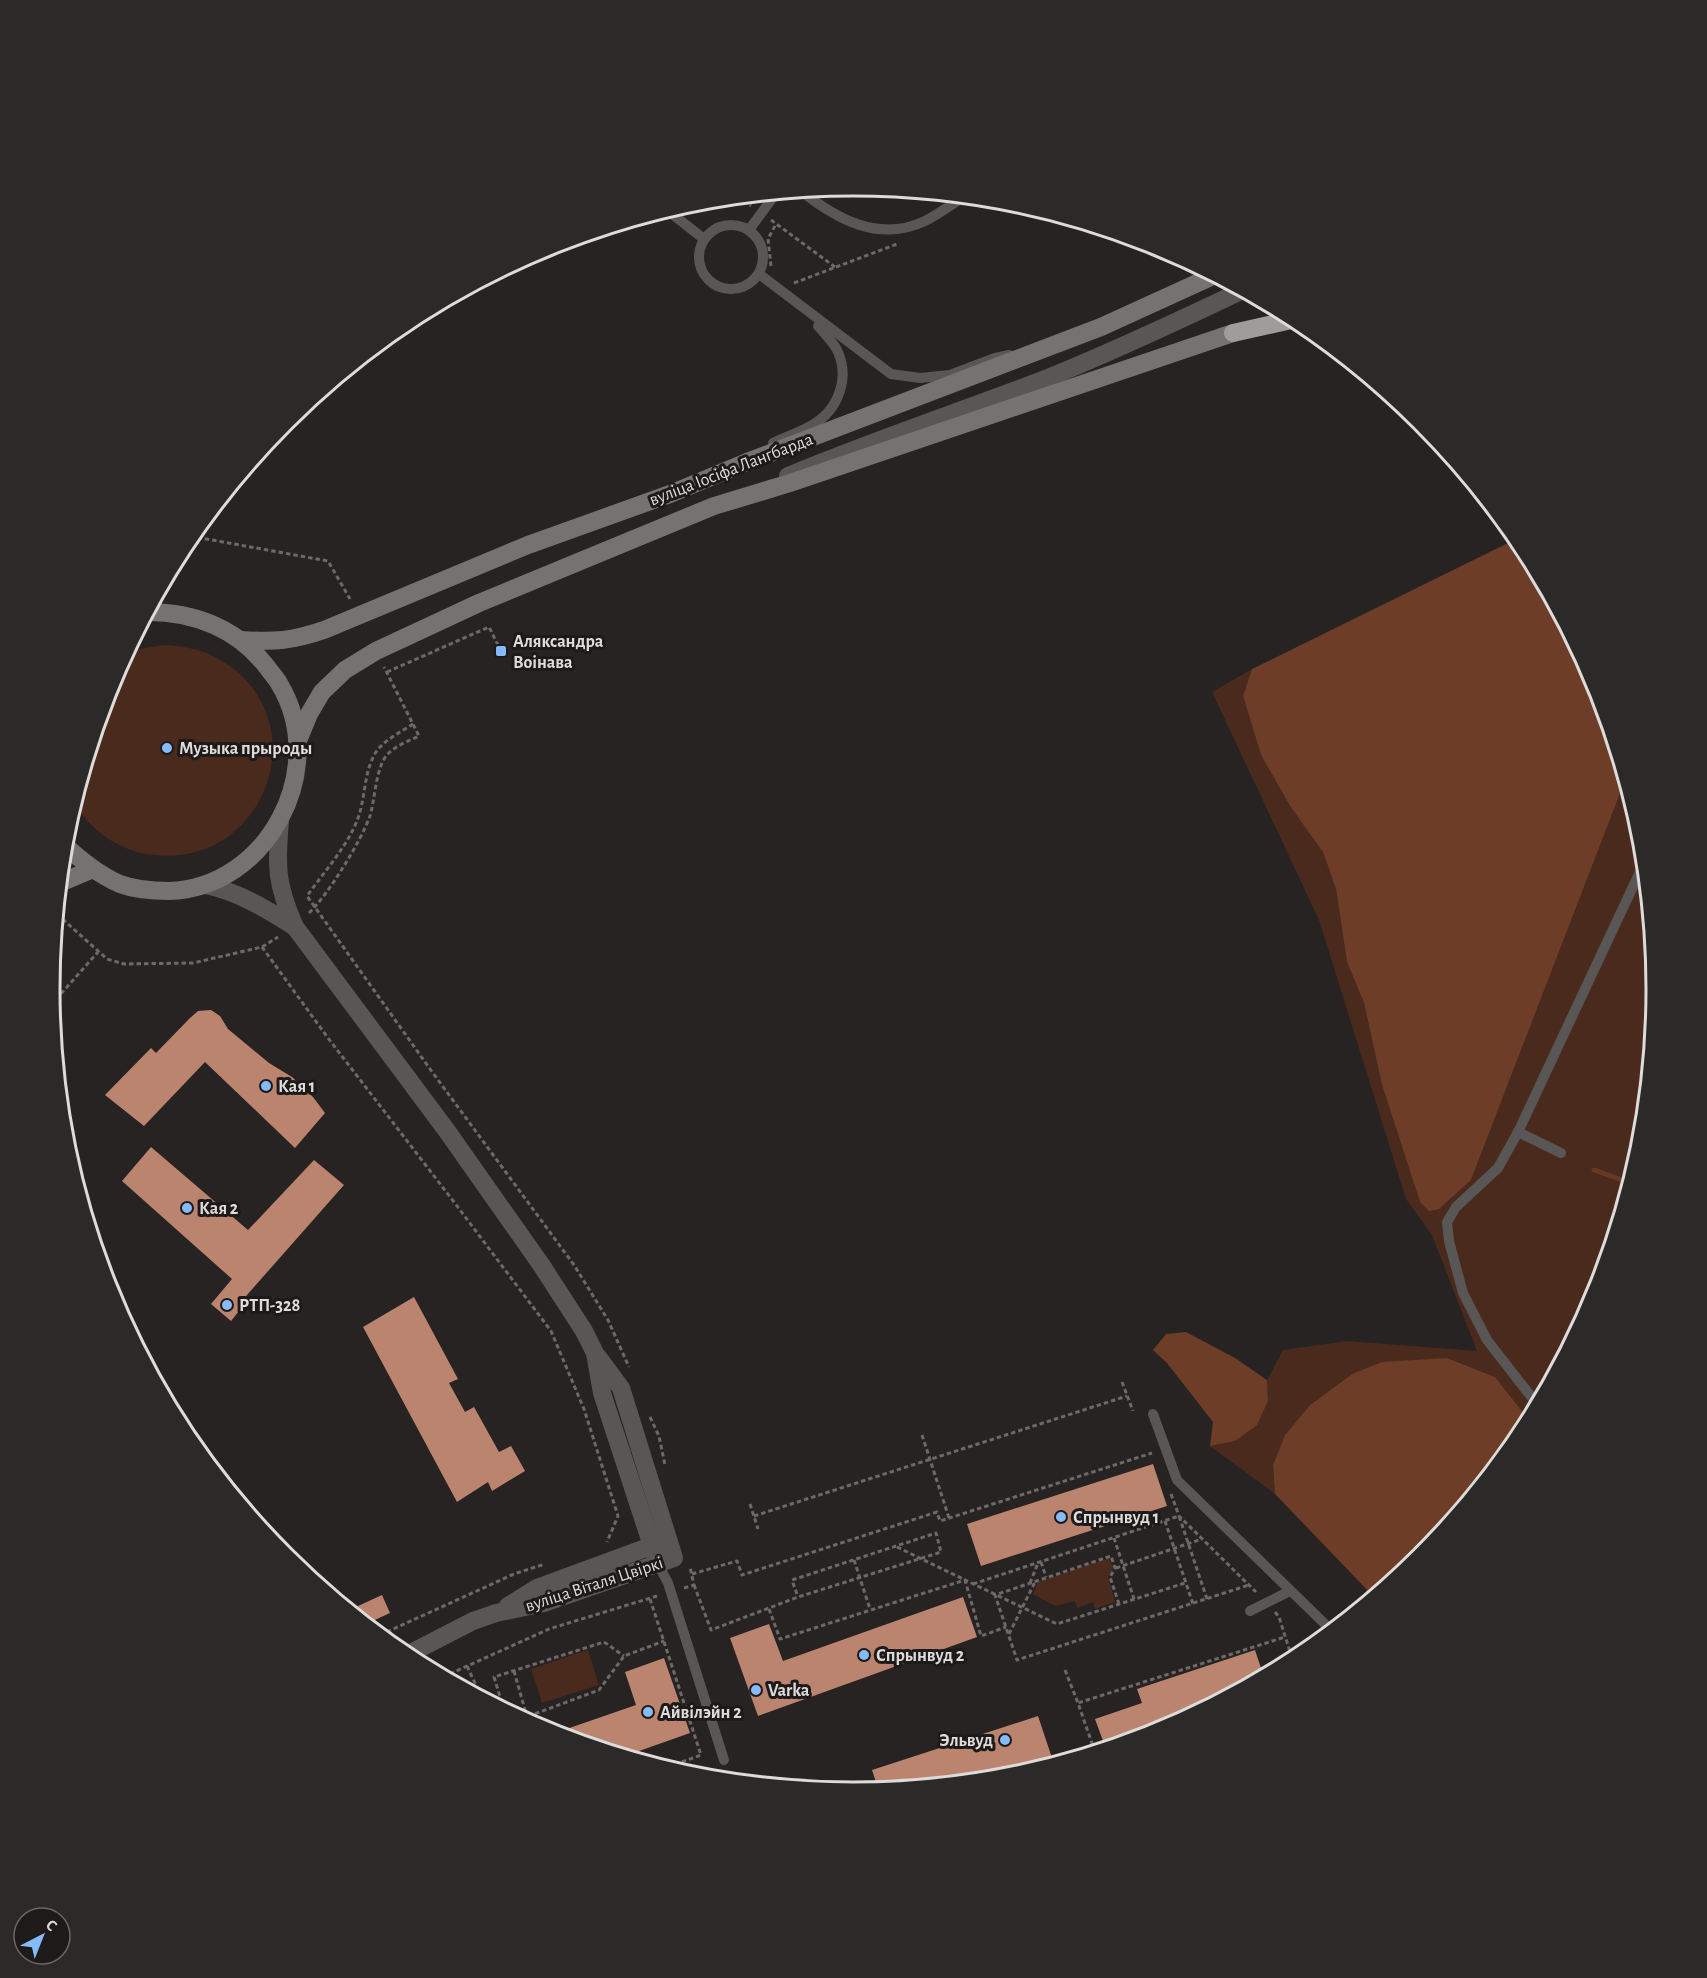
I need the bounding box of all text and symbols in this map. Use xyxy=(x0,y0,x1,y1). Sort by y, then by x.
street label: вуліца Іосіфа Лангбарда xyxy=(647,429,816,509)
place label: Аляксандра Воінава xyxy=(513,633,604,672)
marker: Аляксандра Воінава xyxy=(494,644,508,658)
place label: Музыка прыроды xyxy=(179,740,312,758)
marker: Музыка прыроды xyxy=(160,741,174,755)
place label: Кая 1 xyxy=(278,1078,315,1096)
marker: Кая 1 xyxy=(259,1079,273,1093)
place label: Кая 2 xyxy=(199,1200,239,1218)
marker: Кая 2 xyxy=(180,1201,194,1215)
place label: РТП-328 xyxy=(239,1297,300,1315)
marker: РТП-328 xyxy=(220,1298,234,1312)
place label: Спрынвуд 1 xyxy=(1073,1509,1159,1527)
marker: Спрынвуд 1 xyxy=(1054,1510,1068,1524)
street label: вуліца Віталя Цвіркі xyxy=(523,1554,665,1616)
place label: Спрынвуд 2 xyxy=(876,1647,965,1665)
marker: Спрынвуд 2 xyxy=(857,1648,871,1662)
place label: Varka xyxy=(768,1682,810,1700)
marker: Varka xyxy=(749,1683,763,1697)
place label: Айвілэйн 2 xyxy=(660,1704,742,1722)
marker: Айвілэйн 2 xyxy=(641,1705,655,1719)
place label: Эльвуд xyxy=(939,1732,993,1750)
marker: Эльвуд xyxy=(998,1733,1012,1747)
north arrow xyxy=(12,1906,72,1966)
text: С xyxy=(43,1917,60,1935)

